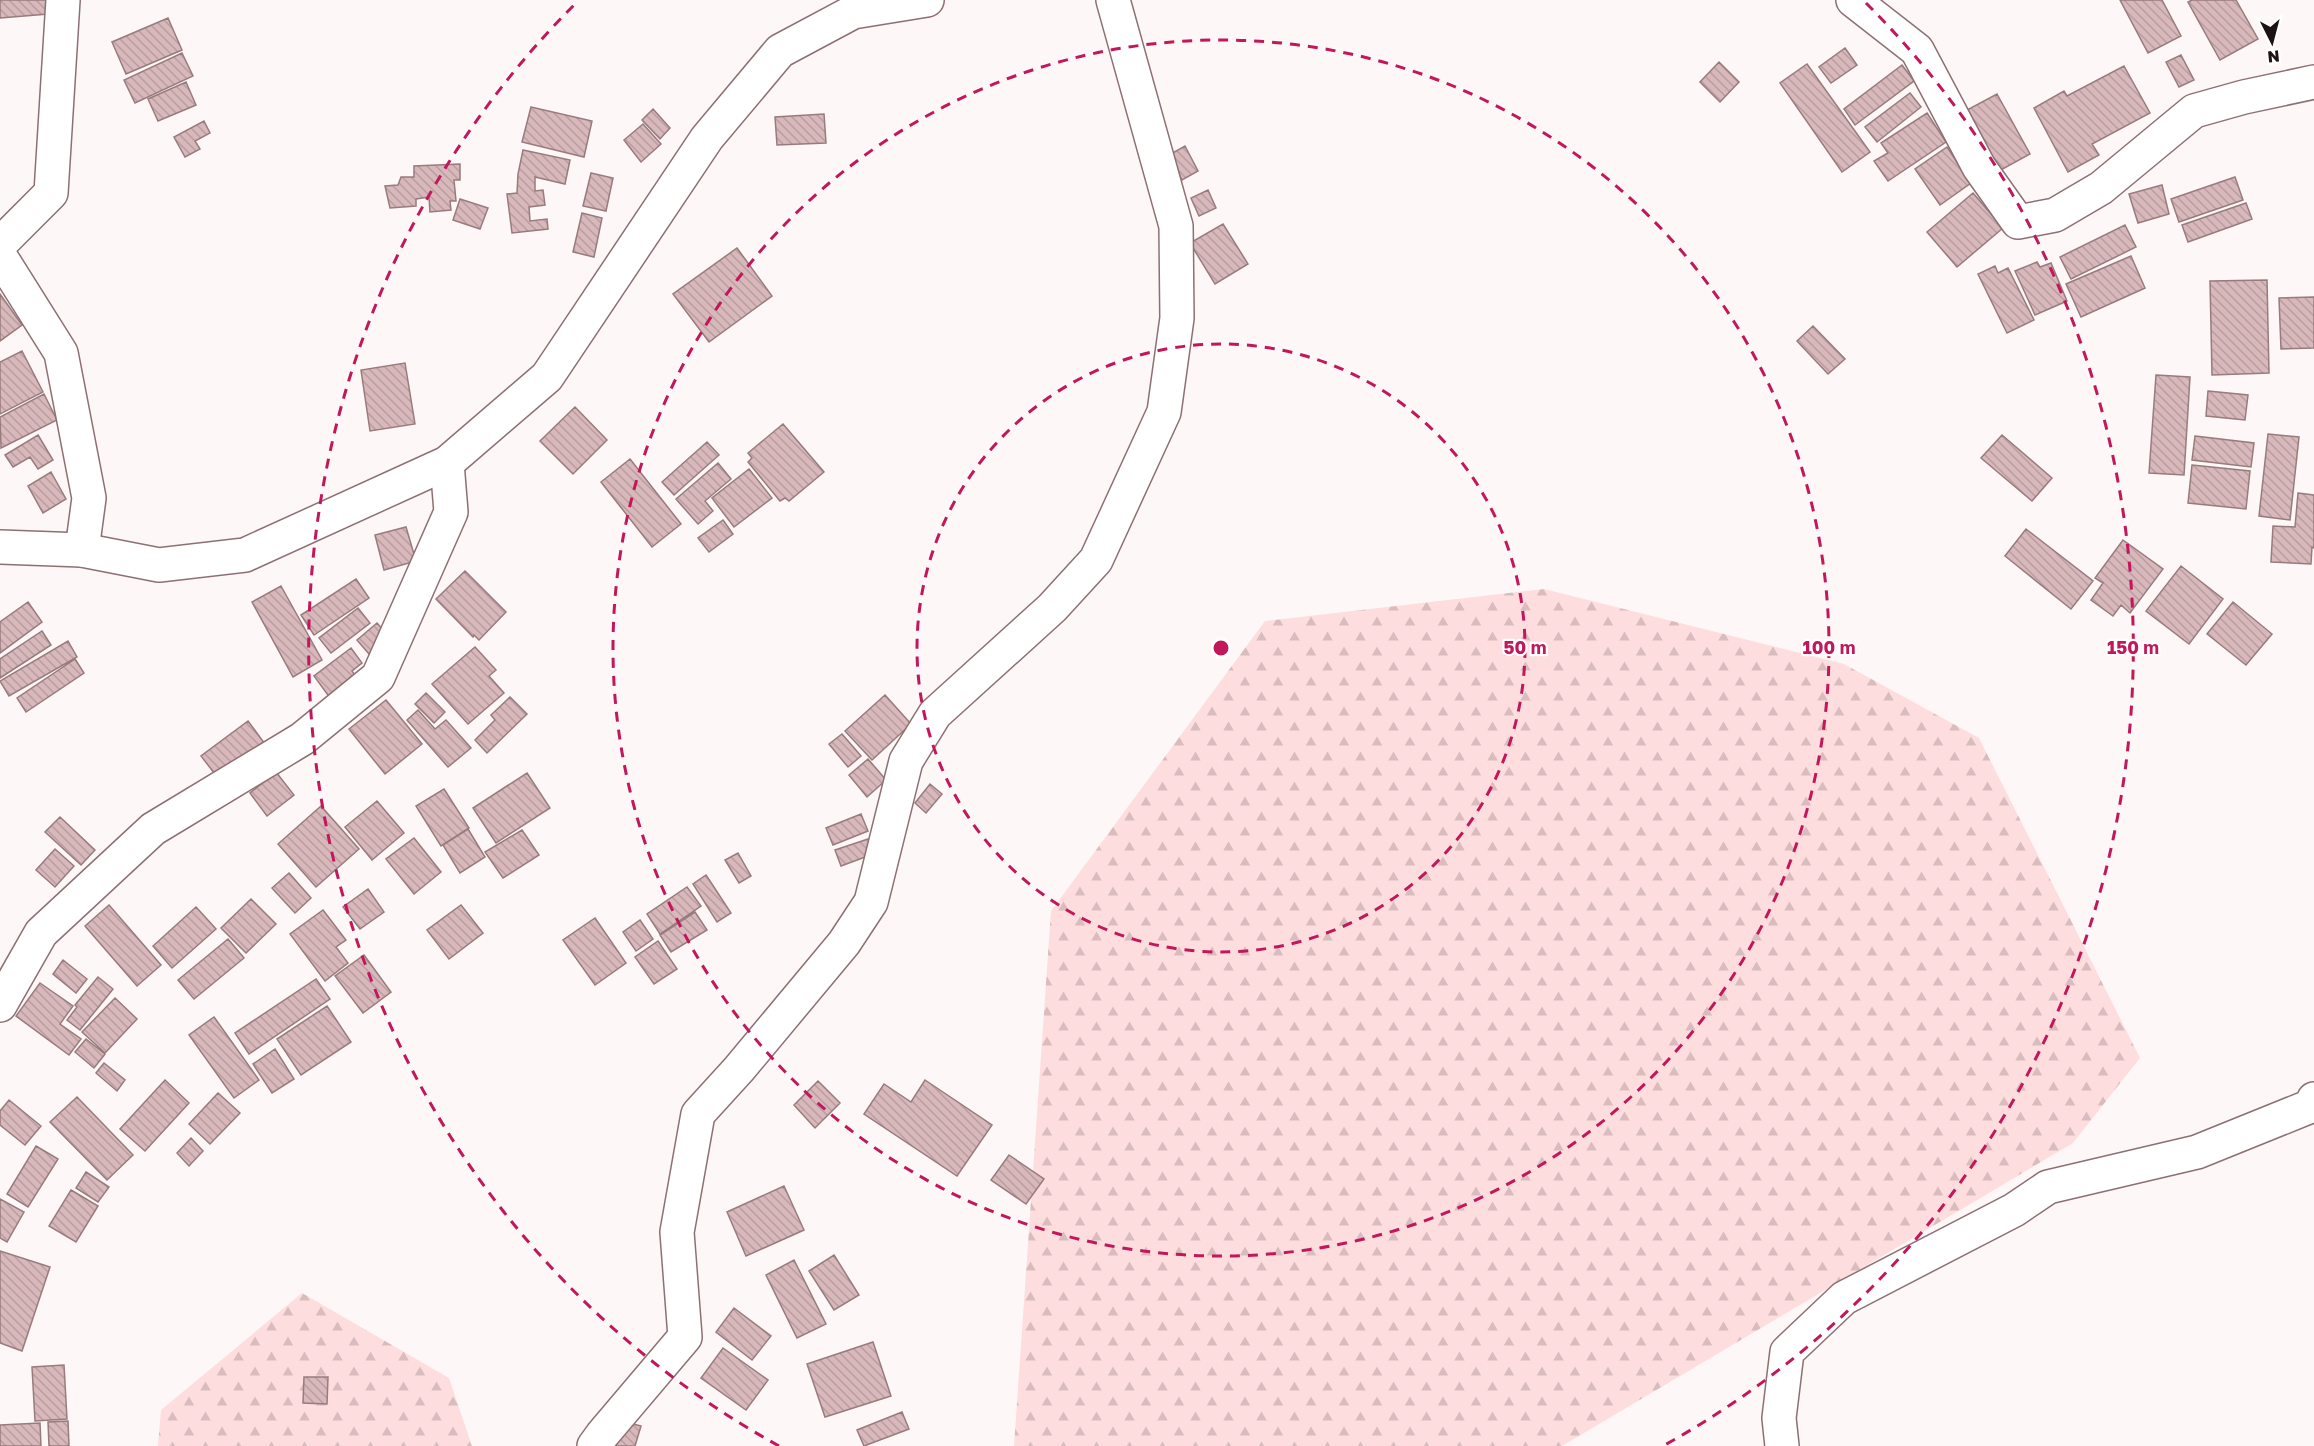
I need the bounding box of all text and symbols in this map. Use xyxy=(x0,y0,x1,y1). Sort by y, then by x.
north arrow xyxy=(2242,12,2302,72)
text: N xyxy=(2266,46,2281,67)
text: 50 m xyxy=(1504,636,1546,658)
text: 100 m xyxy=(1803,636,1855,658)
text: 150 m xyxy=(2107,636,2159,658)
centre of rings xyxy=(1211,638,1231,658)

